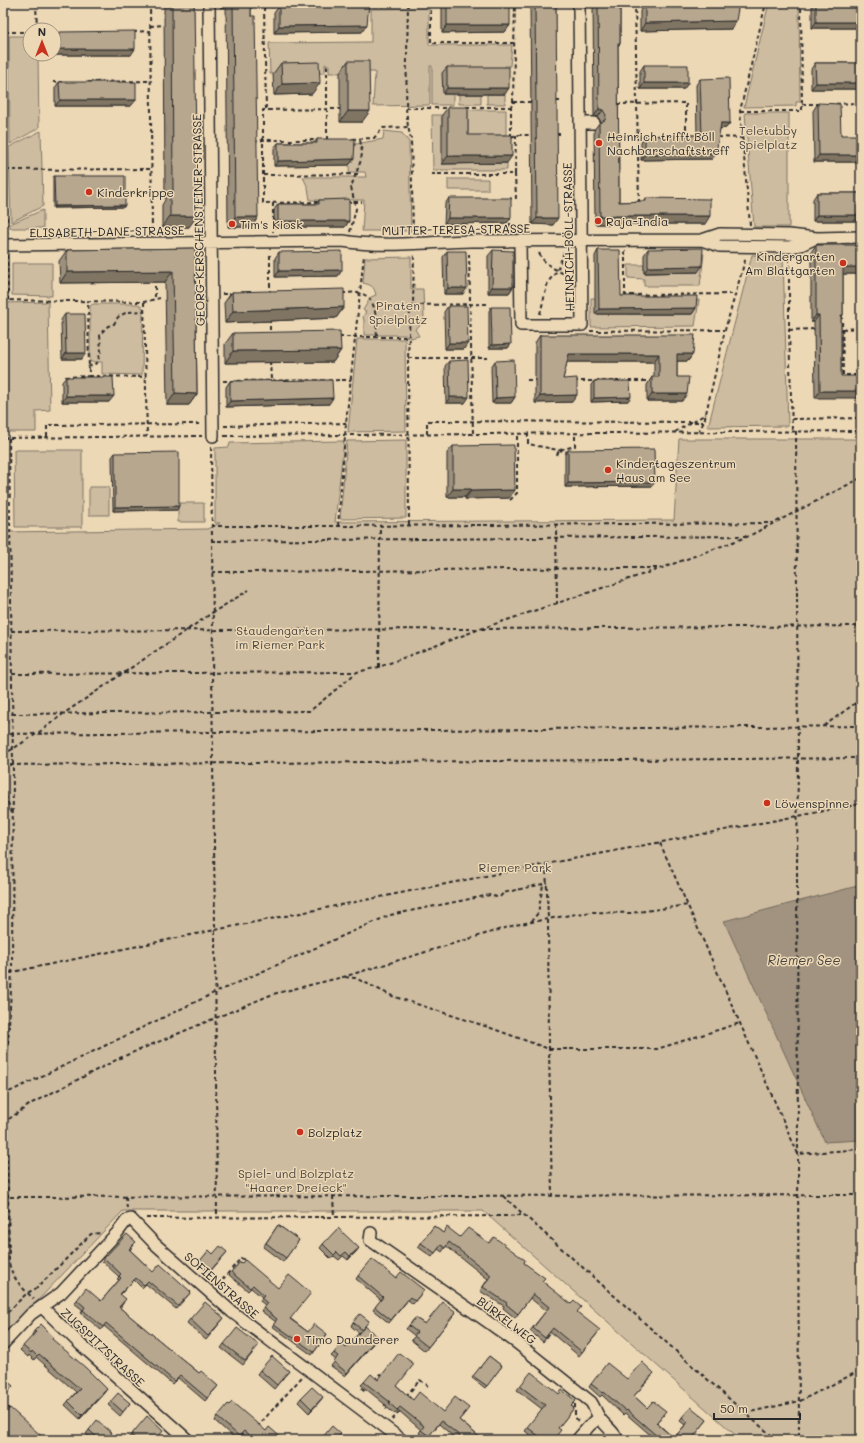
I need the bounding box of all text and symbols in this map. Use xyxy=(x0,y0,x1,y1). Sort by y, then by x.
north arrow xyxy=(22,22,62,62)
text: N xyxy=(38,24,46,39)
street label: GEORG-KERSCHENSTEINER-STRASSE xyxy=(188,114,208,326)
park label: Teletubby Spielplatz xyxy=(739,122,797,152)
place label: Heinrich trifft Böll Nachbarschaftstreff xyxy=(607,128,730,158)
marker: Heinrich trifft Böll Nachbarschaftstreff xyxy=(594,138,604,148)
street label: HEINRICH-BÖLL-STRASSE xyxy=(559,162,577,312)
place label: Kinderkrippe xyxy=(97,184,174,200)
marker: Kinderkrippe xyxy=(84,187,94,197)
place label: Raja-India xyxy=(606,213,668,229)
place label: Tim's Kiosk xyxy=(240,216,303,232)
marker: Raja-India xyxy=(593,216,603,226)
marker: Tim's Kiosk xyxy=(227,219,237,229)
street label: MUTTER-TERESA-STRASSE xyxy=(382,220,531,238)
street label: ELISABETH-DANE-STRASSE xyxy=(29,222,185,240)
place label: Kindergarten Am Blattgarten xyxy=(745,248,835,278)
marker: Kindergarten Am Blattgarten xyxy=(838,258,848,268)
park label: Piraten Spielplatz xyxy=(369,297,427,327)
place label: Kindertageszentrum Haus am See xyxy=(616,455,736,485)
marker: Kindertageszentrum Haus am See xyxy=(603,465,613,475)
park label: Staudengarten im Riemer Park xyxy=(235,622,325,652)
place label: Löwenspinne xyxy=(775,795,849,811)
marker: Löwenspinne xyxy=(762,798,772,808)
park label: Riemer Park xyxy=(479,859,551,875)
water label: Riemer See xyxy=(768,951,840,968)
place label: Bolzplatz xyxy=(308,1124,362,1140)
marker: Bolzplatz xyxy=(295,1127,305,1137)
park label: Spiel- und Bolzplatz "Haarer Dreieck" xyxy=(238,1165,354,1195)
street label: SOFIENSTRASSE xyxy=(181,1248,263,1322)
street label: BÜRKELWEG xyxy=(474,1293,540,1347)
street label: ZUGSPITZSTRASSE xyxy=(58,1304,148,1390)
place label: Timo Daunderer xyxy=(305,1331,399,1347)
marker: Timo Daunderer xyxy=(292,1334,302,1344)
scale bar xyxy=(714,1395,800,1421)
text: 50 m xyxy=(720,1400,748,1416)

